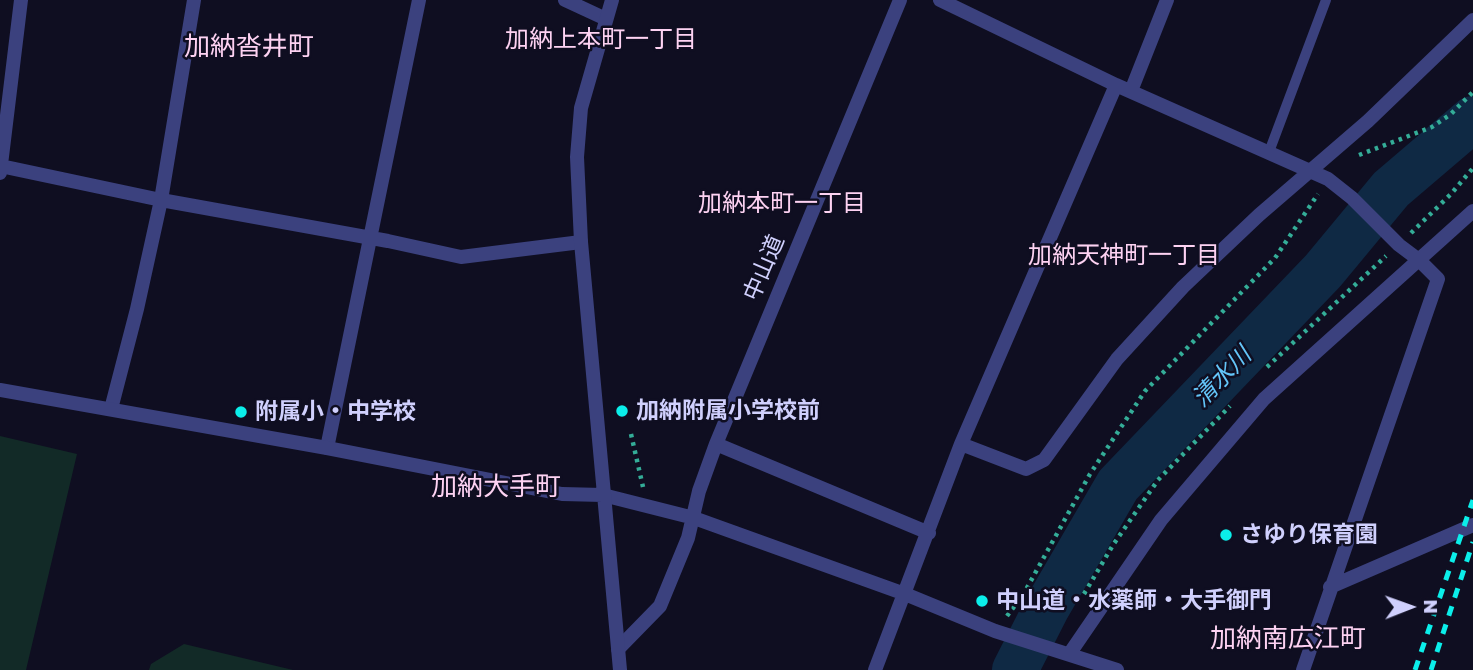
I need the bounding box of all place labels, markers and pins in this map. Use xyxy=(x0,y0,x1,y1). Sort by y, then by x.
place label: 加納附属小学校前 xyxy=(636,397,820,425)
place label: 附属小・中学校 xyxy=(255,398,416,426)
marker: 加納附属小学校前 xyxy=(614,403,630,419)
marker: 附属小・中学校 xyxy=(233,404,249,420)
place label: さゆり保育園 xyxy=(1240,521,1378,549)
marker: さゆり保育園 xyxy=(1218,527,1234,543)
place label: 中山道・水薬師・大手御門 xyxy=(996,587,1272,615)
marker: 中山道・水薬師・大手御門 xyxy=(974,593,990,609)

